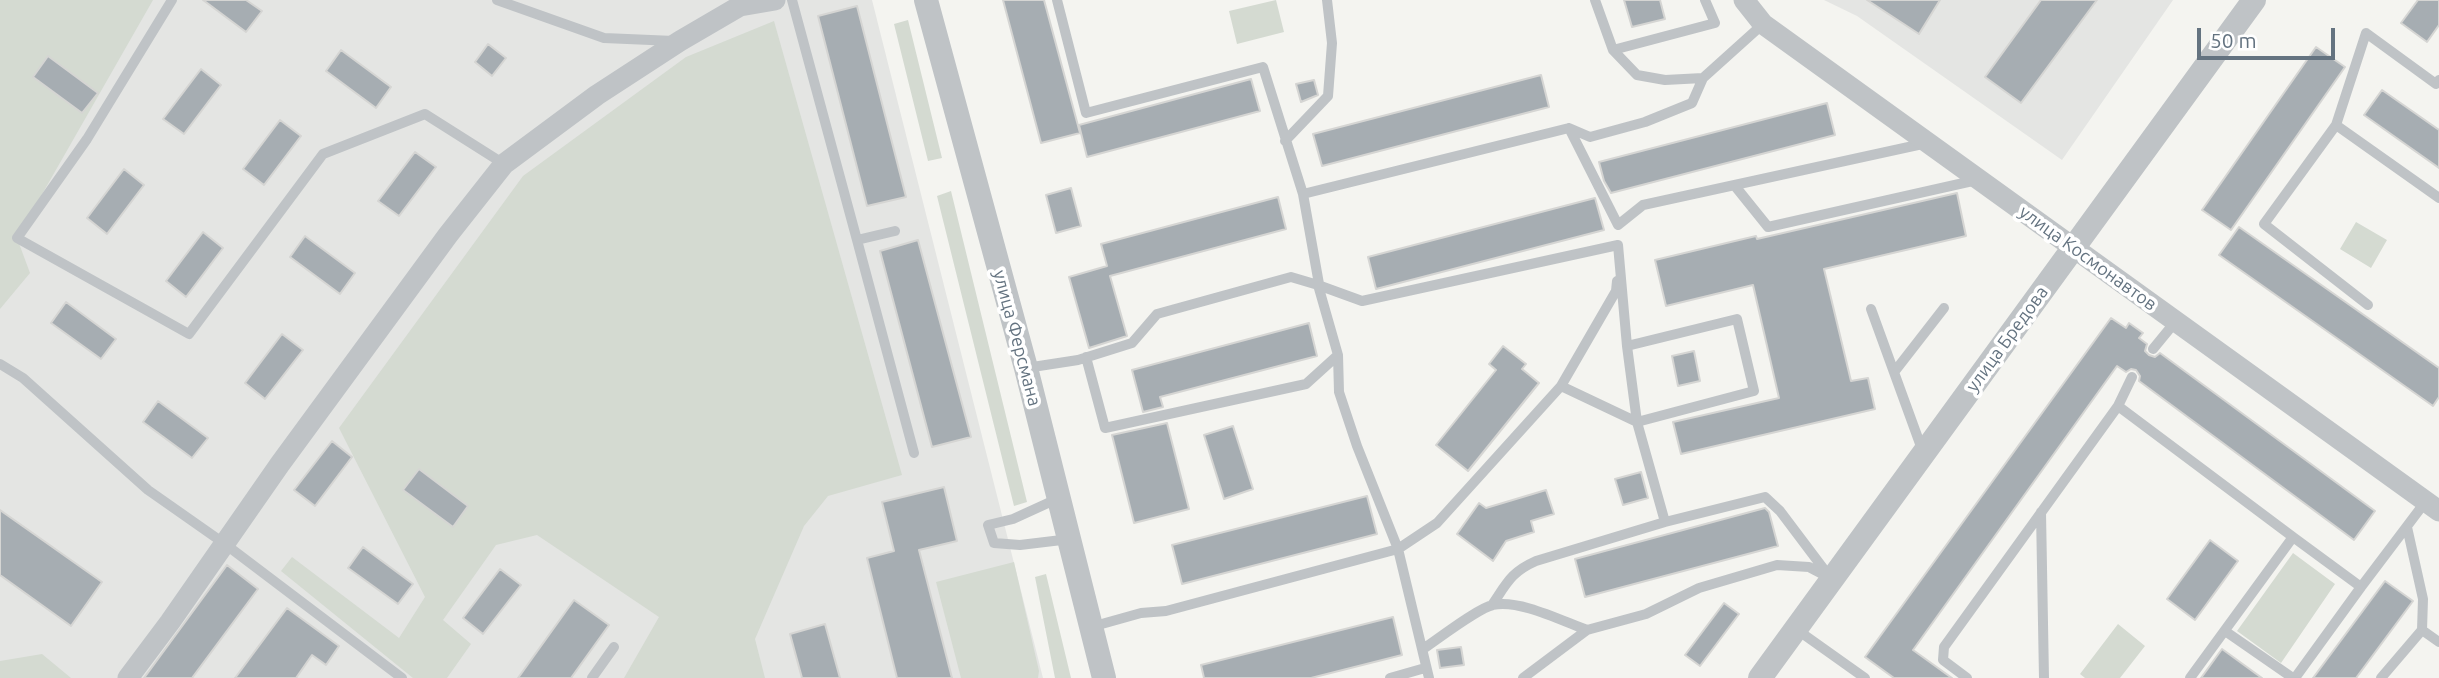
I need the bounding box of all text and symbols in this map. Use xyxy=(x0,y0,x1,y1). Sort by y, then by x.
scale bar xyxy=(2201,14,2339,58)
text: 50 m xyxy=(2210,28,2257,52)
street label: улица Космонавтов xyxy=(2015,201,2161,315)
street label: улица Ферсмана xyxy=(988,268,1046,408)
street label: улица Бредова xyxy=(1961,282,2053,396)

